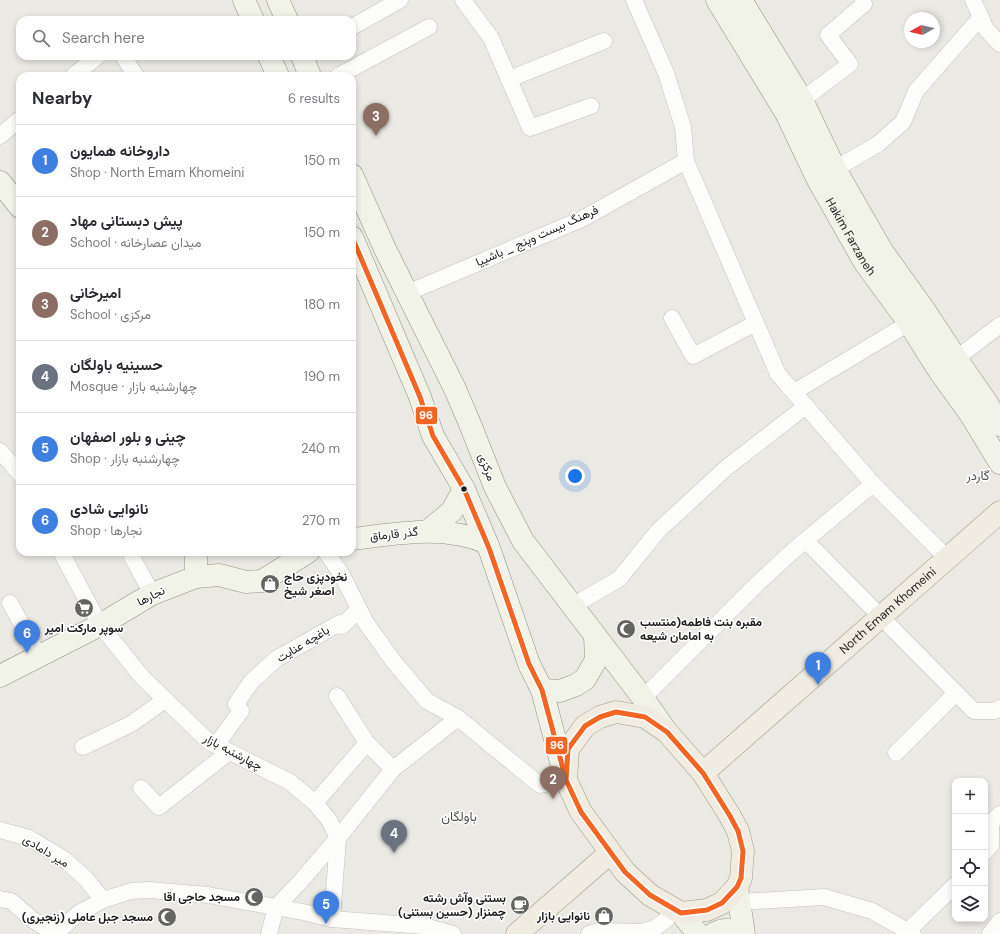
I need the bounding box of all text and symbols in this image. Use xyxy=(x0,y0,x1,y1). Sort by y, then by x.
north arrow xyxy=(904,12,940,48)
search box xyxy=(16,16,356,60)
icon: search xyxy=(30,27,52,49)
text: Search here xyxy=(62,28,145,48)
text: Nearby xyxy=(32,87,92,109)
text: 6 results xyxy=(288,90,340,107)
pin: 3 xyxy=(363,103,389,136)
text: داروخانه همایون xyxy=(70,141,170,161)
text: 1 xyxy=(43,152,47,169)
text: 150 m xyxy=(304,152,340,169)
text: Shop · North Emam Khomeini xyxy=(70,164,244,181)
street label: Hakim Farzaneh xyxy=(822,195,880,279)
street label: فرهنگ بیست وپنج _ باشییا xyxy=(473,202,601,271)
text: پیش دبستانی مهاد xyxy=(70,211,183,231)
text: 2 xyxy=(41,224,49,241)
text: 150 m xyxy=(304,224,340,241)
text: School · میدان عصارخانه xyxy=(70,234,201,251)
text: امیرخانی xyxy=(70,283,121,303)
text: 3 xyxy=(41,296,49,313)
text: 180 m xyxy=(304,296,340,313)
text: School · مرکزی xyxy=(70,306,151,323)
text: حسینیه باولگان xyxy=(70,355,163,375)
text: 4 xyxy=(41,368,49,385)
text: 190 m xyxy=(304,368,340,385)
text: Mosque · چهارشنبه بازار xyxy=(70,378,197,395)
line badge: 96 xyxy=(415,406,438,425)
text: 96 xyxy=(419,408,433,422)
text: چینی و بلور اصفهان xyxy=(70,427,186,447)
text: 5 xyxy=(41,440,49,457)
text: 240 m xyxy=(301,440,340,457)
text: Shop · چهارشنبه بازار xyxy=(70,450,180,467)
street label: مرکزی xyxy=(474,451,500,483)
your location xyxy=(565,466,585,486)
district label: گاردر xyxy=(965,467,990,484)
unlabelled marker xyxy=(459,484,469,494)
text: نانوایی شادی xyxy=(70,499,148,519)
text: 6 xyxy=(41,512,49,529)
text: 270 m xyxy=(302,512,340,529)
text: Shop · نجارها xyxy=(70,522,142,539)
street label: گذر قارماق xyxy=(369,524,419,544)
street label: North Emam Khomeini xyxy=(836,564,940,658)
place label: نخودپزی حاج اصغر شیخ xyxy=(284,569,348,599)
shop icon: نخودپزی حاج اصغر شیخ xyxy=(259,573,281,595)
street label: نجارها xyxy=(134,582,168,610)
supermarket icon: سوپر مارکت امیر xyxy=(73,597,95,619)
place label: مقبره بنت فاطمه(منتسب به امامان شیعه xyxy=(640,614,763,644)
mosque icon: مقبره بنت فاطمه(منتسب به امامان شیعه xyxy=(615,618,637,640)
pin: 6 xyxy=(14,620,40,653)
place label: سوپر مارکت امیر xyxy=(44,620,124,636)
street label: باغچه عنایت xyxy=(274,622,332,666)
pin: 1 xyxy=(805,652,831,685)
street label: چهارشنبه بازار xyxy=(200,729,265,774)
line badge: 96 xyxy=(545,736,568,755)
text: 96 xyxy=(550,738,564,752)
pin: 2 xyxy=(540,766,566,799)
map controls xyxy=(952,778,988,922)
button: + xyxy=(952,778,988,814)
district label: باولگان xyxy=(441,808,477,825)
button: − xyxy=(952,814,988,850)
pin: 4 xyxy=(381,820,407,853)
street label: میر دامادی xyxy=(20,831,72,871)
button: locate xyxy=(952,850,988,886)
mosque icon: مسجد حاجی اقا xyxy=(243,886,265,908)
button: layers xyxy=(952,886,988,922)
place label: مسجد حاجی اقا xyxy=(164,889,240,905)
place label: بستنی وآش رشته چمنزار (حسین بستنی) xyxy=(398,890,506,920)
pin: 5 xyxy=(313,891,339,924)
cafe icon: بستنی وآش رشته چمنزار (حسین بستنی) xyxy=(509,894,531,916)
shop icon: نانوایی بازار xyxy=(593,905,615,927)
mosque icon: مسجد جبل عاملی (زنجیری) xyxy=(156,906,178,928)
place label: نانوایی بازار xyxy=(536,908,590,924)
place label: مسجد جبل عاملی (زنجیری) xyxy=(22,909,153,925)

